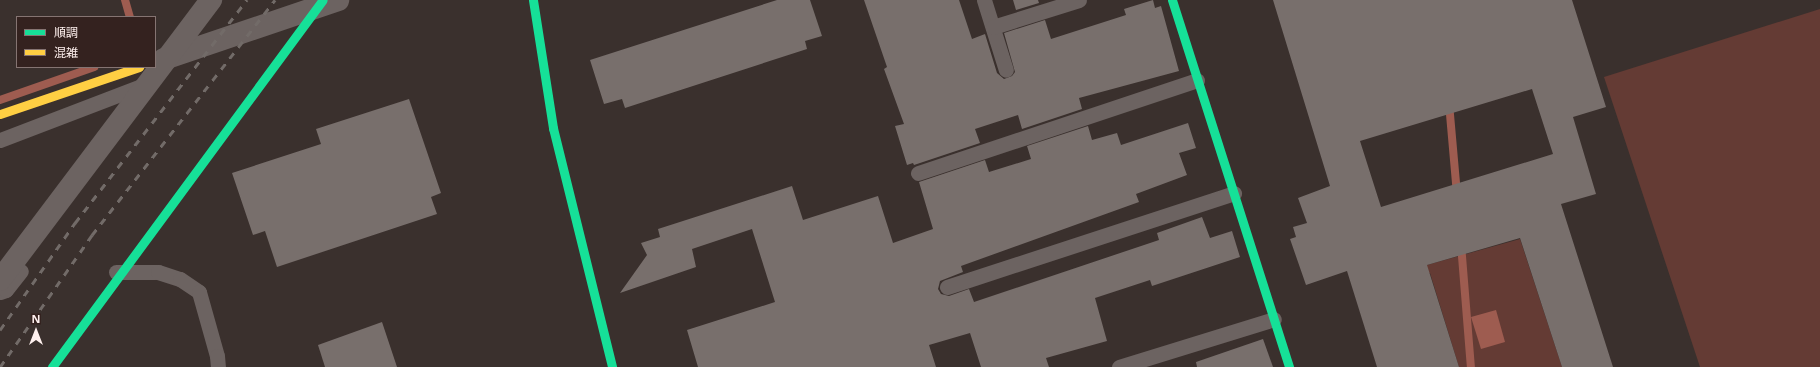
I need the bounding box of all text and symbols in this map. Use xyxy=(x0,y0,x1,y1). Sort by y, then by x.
legend xyxy=(16,16,156,68)
text: 順調 xyxy=(54,24,78,41)
text: 混雑 xyxy=(54,44,78,61)
north arrow xyxy=(16,311,56,351)
text: N xyxy=(32,311,40,326)

